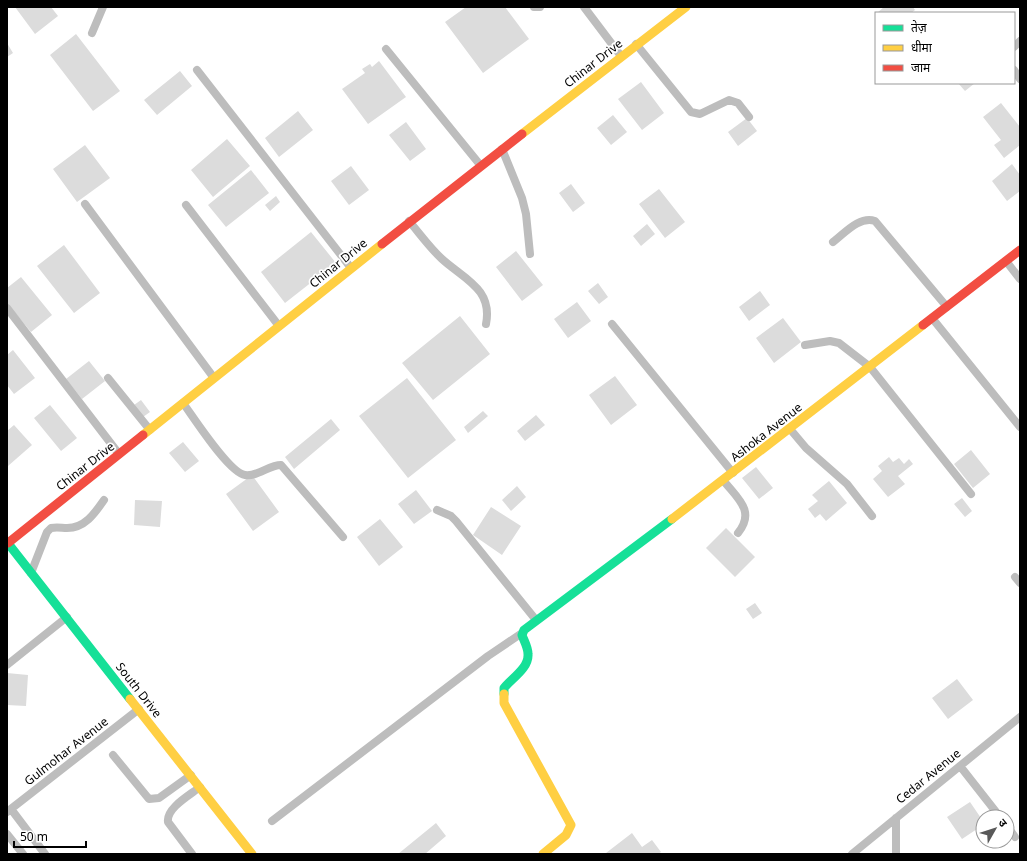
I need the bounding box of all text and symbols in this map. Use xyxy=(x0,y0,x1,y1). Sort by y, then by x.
legend xyxy=(875,12,1015,84)
text: तेज़ xyxy=(911,19,928,36)
street label: Chinar Drive xyxy=(560,35,626,91)
text: धीमा xyxy=(911,39,933,56)
text: जाम xyxy=(911,59,931,76)
street label: Chinar Drive xyxy=(305,234,371,292)
street label: Ashoka Avenue xyxy=(727,399,805,465)
street label: Chinar Drive xyxy=(52,438,118,494)
street label: South Drive xyxy=(112,659,166,721)
street label: Gulmohar Avenue xyxy=(21,713,112,789)
street label: Cedar Avenue xyxy=(892,744,964,807)
north arrow xyxy=(975,809,1015,849)
text: उ xyxy=(995,815,1011,830)
scale bar xyxy=(14,823,86,849)
text: 50 m xyxy=(20,828,48,845)

